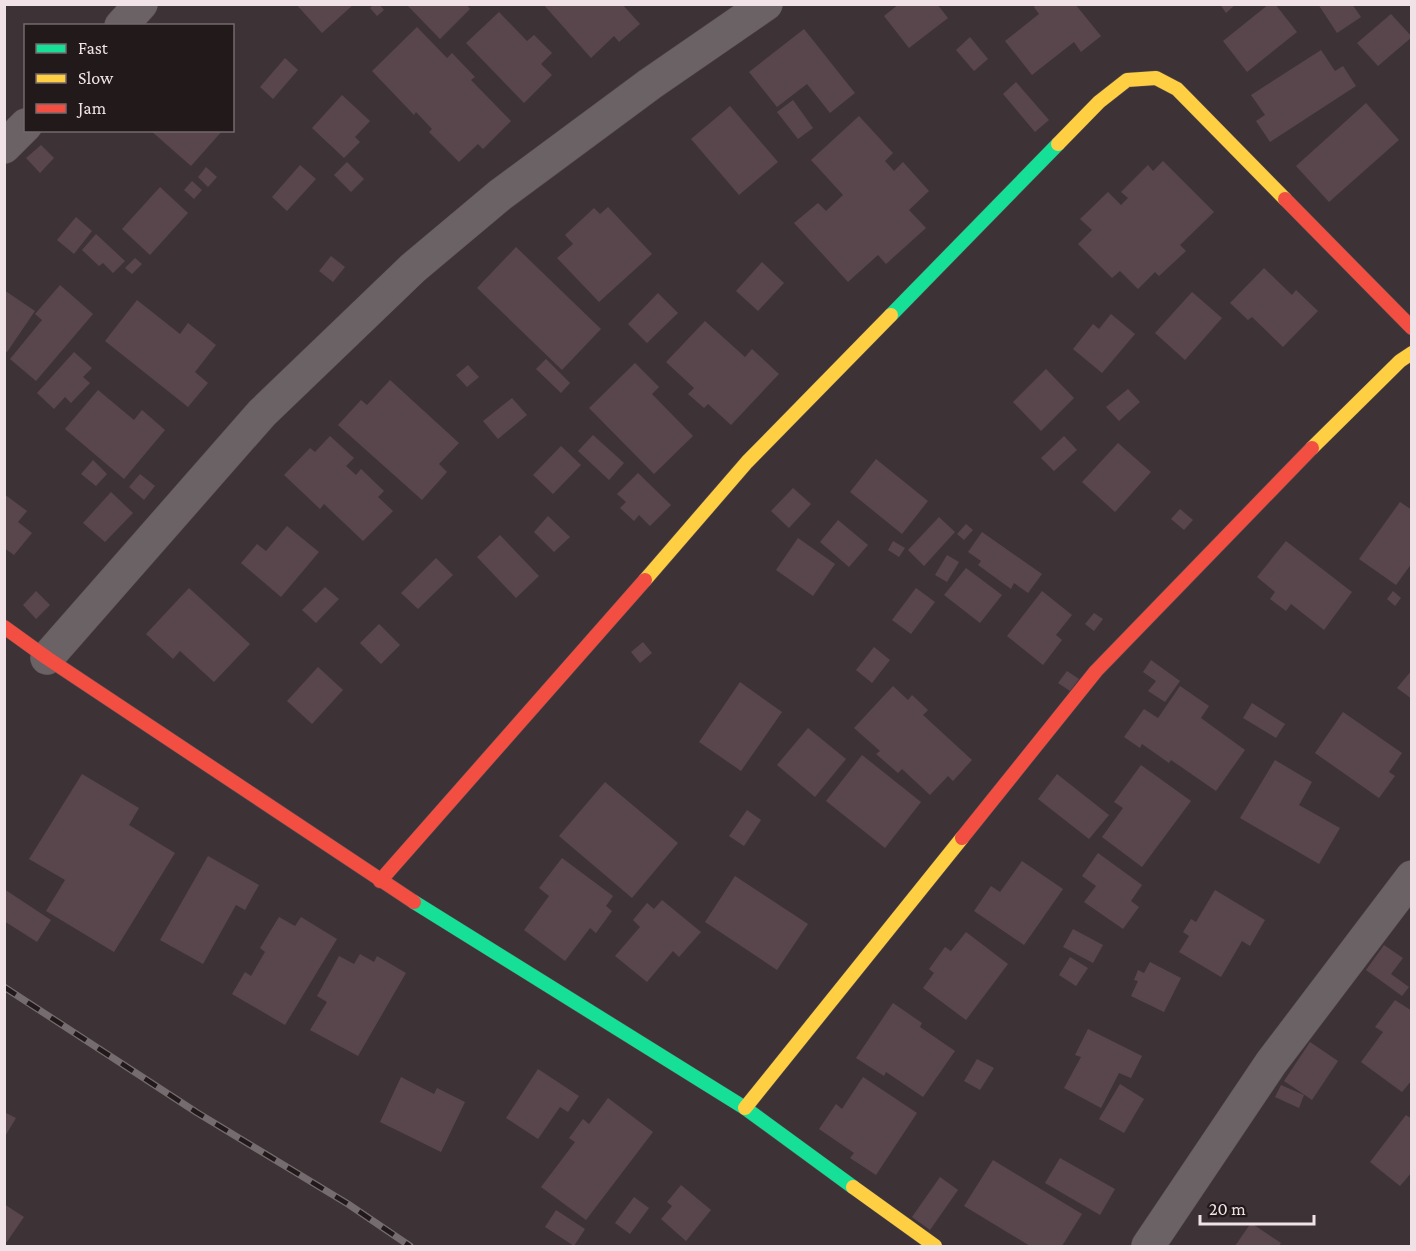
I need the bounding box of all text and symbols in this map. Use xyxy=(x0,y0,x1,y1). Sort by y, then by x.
legend xyxy=(24,24,234,132)
text: Fast xyxy=(78,38,109,58)
text: Slow xyxy=(78,68,114,88)
text: Jam xyxy=(76,98,107,118)
scale bar xyxy=(1200,1188,1314,1226)
text: 20 m xyxy=(1209,1199,1246,1219)

